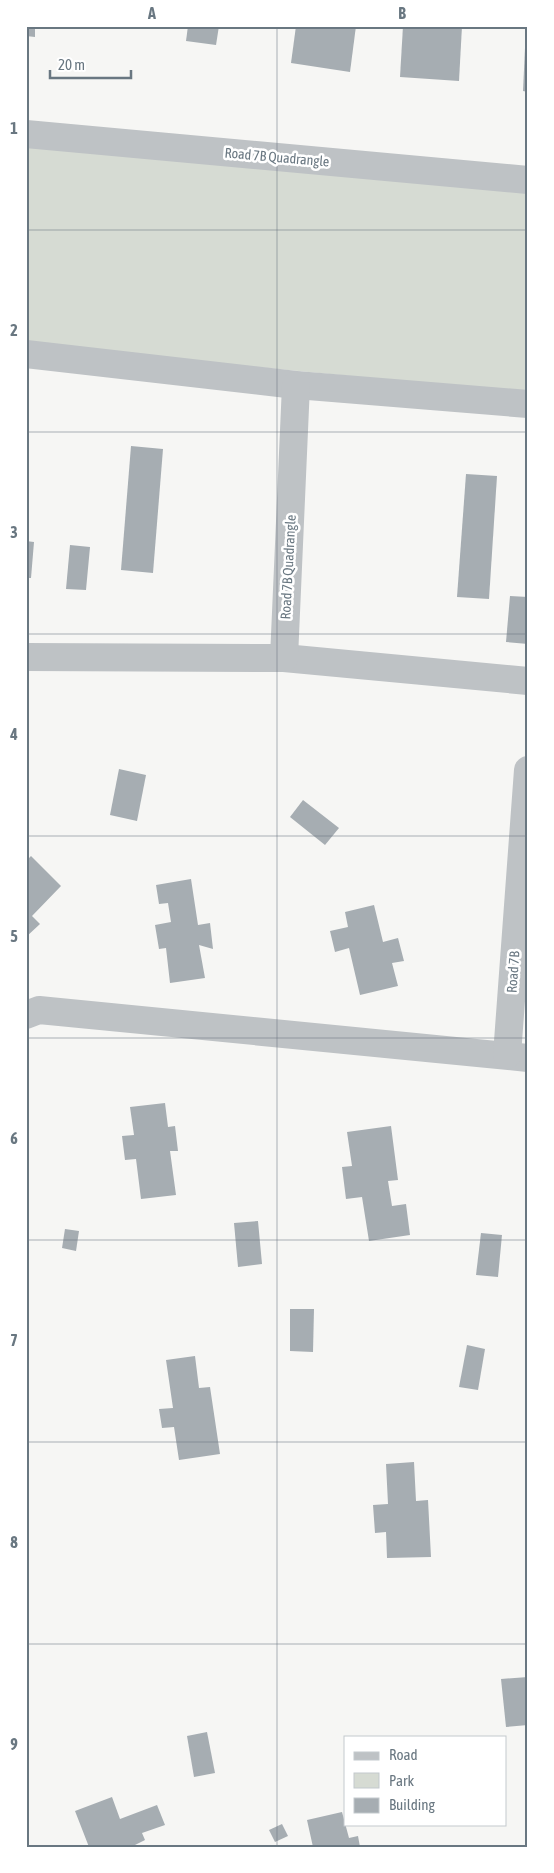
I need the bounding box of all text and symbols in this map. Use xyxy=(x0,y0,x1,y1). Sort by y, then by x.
text: A xyxy=(147,4,156,22)
text: B xyxy=(398,4,406,22)
scale bar xyxy=(50,48,131,80)
text: 20 m xyxy=(58,56,85,73)
text: 1 xyxy=(10,119,18,137)
street label: Road 7B Quadrangle xyxy=(224,144,330,170)
text: 2 xyxy=(10,321,18,339)
street label: Road 7B Quadrangle xyxy=(277,514,299,620)
text: 3 xyxy=(10,523,18,541)
text: 4 xyxy=(9,725,18,743)
text: 5 xyxy=(10,927,18,945)
street label: Road 7B xyxy=(504,950,522,993)
text: 6 xyxy=(10,1129,18,1147)
text: 7 xyxy=(10,1331,18,1349)
text: 8 xyxy=(10,1533,18,1551)
text: 9 xyxy=(10,1735,18,1753)
legend xyxy=(344,1736,506,1826)
text: Road xyxy=(389,1746,418,1763)
text: Park xyxy=(389,1772,414,1789)
text: Building xyxy=(389,1796,435,1813)

